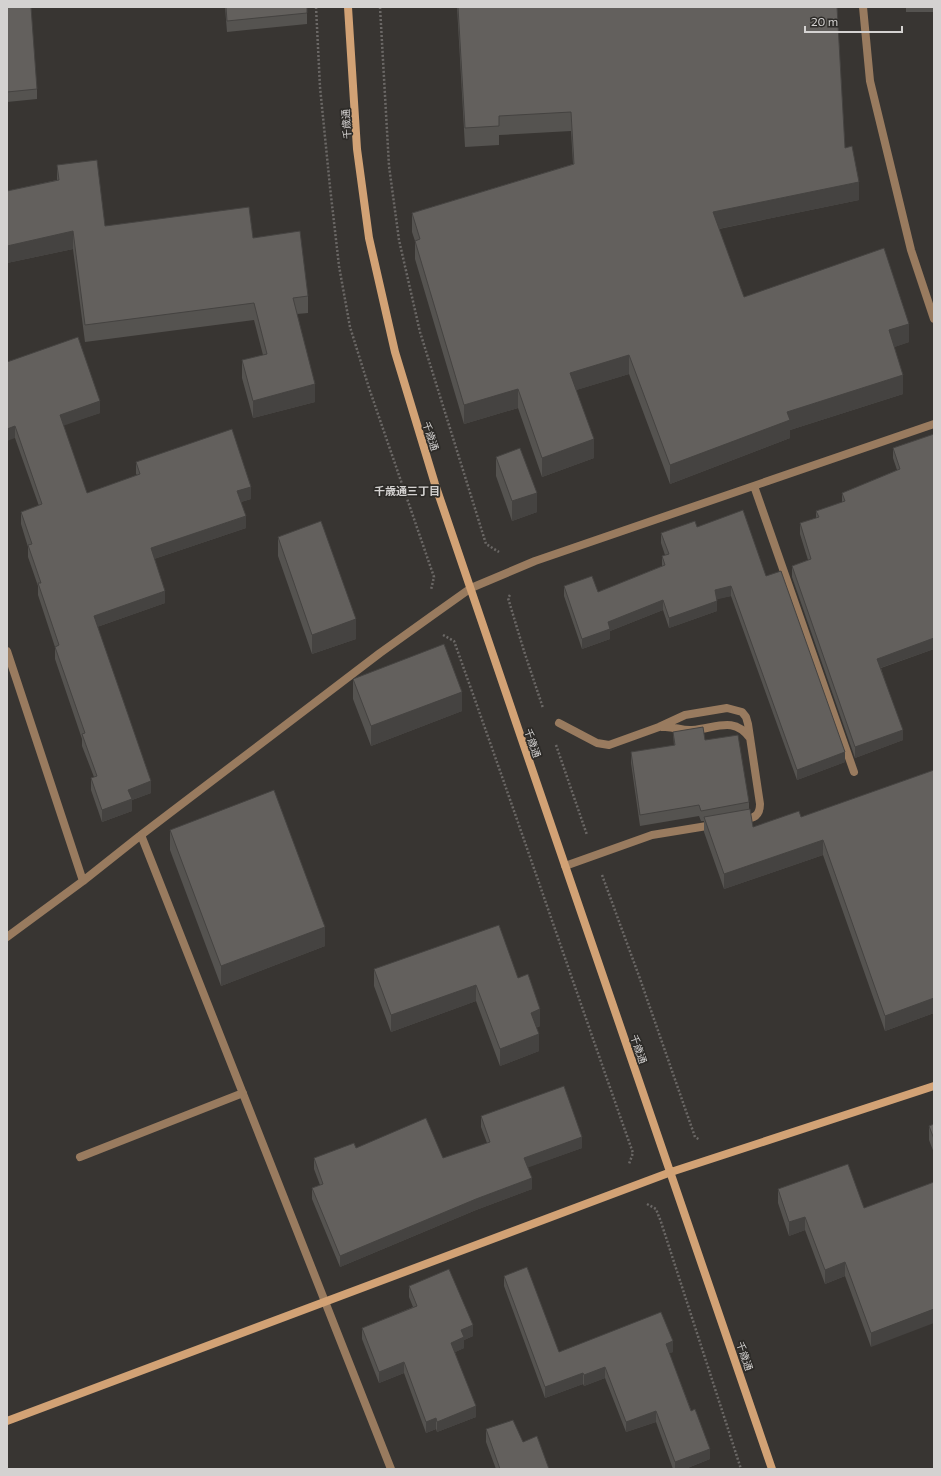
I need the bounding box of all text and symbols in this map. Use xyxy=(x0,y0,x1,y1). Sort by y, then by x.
scale bar xyxy=(805,8,902,34)
text: 20 m xyxy=(811,14,838,28)
street label: 千歳通 xyxy=(339,109,353,139)
street label: 千歳通 xyxy=(421,420,441,452)
district label: 千歳通三丁目 xyxy=(374,484,440,497)
street label: 千歳通 xyxy=(522,727,544,759)
street label: 千歳通 xyxy=(628,1033,650,1065)
street label: 千歳通 xyxy=(734,1340,756,1372)

